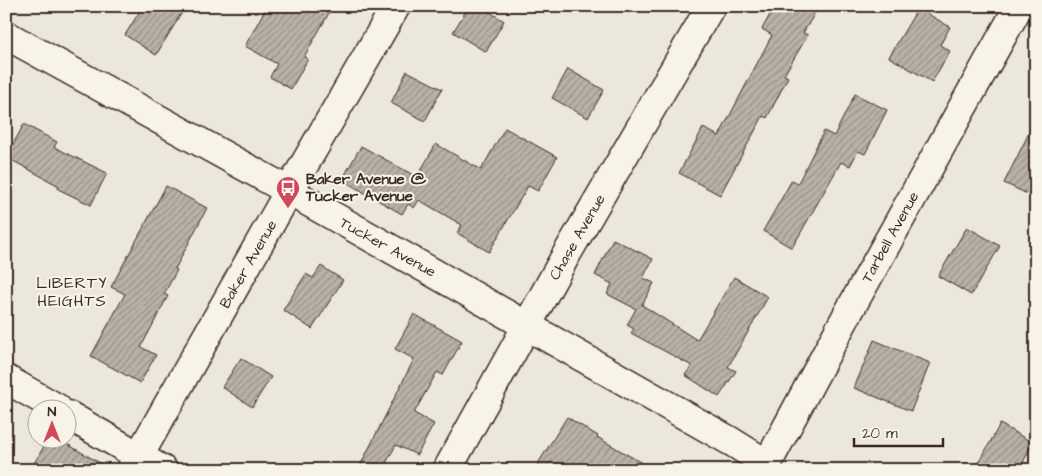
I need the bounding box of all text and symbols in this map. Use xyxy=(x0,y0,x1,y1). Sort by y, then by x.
place label: Baker Avenue @ Tucker Avenue xyxy=(305,169,427,207)
bus stop icon: Baker Avenue @ Tucker Avenue xyxy=(275,175,301,209)
street label: Tarbell Avenue xyxy=(857,188,924,287)
street label: Chase Avenue xyxy=(544,190,611,284)
street label: Tucker Avenue xyxy=(336,212,440,283)
street label: Baker Avenue xyxy=(215,216,282,312)
district label: LIBERTY HEIGHTS xyxy=(36,272,108,312)
north arrow xyxy=(28,398,78,448)
text: N xyxy=(48,402,57,422)
scale bar xyxy=(854,416,943,448)
text: 20 m xyxy=(862,423,898,444)

